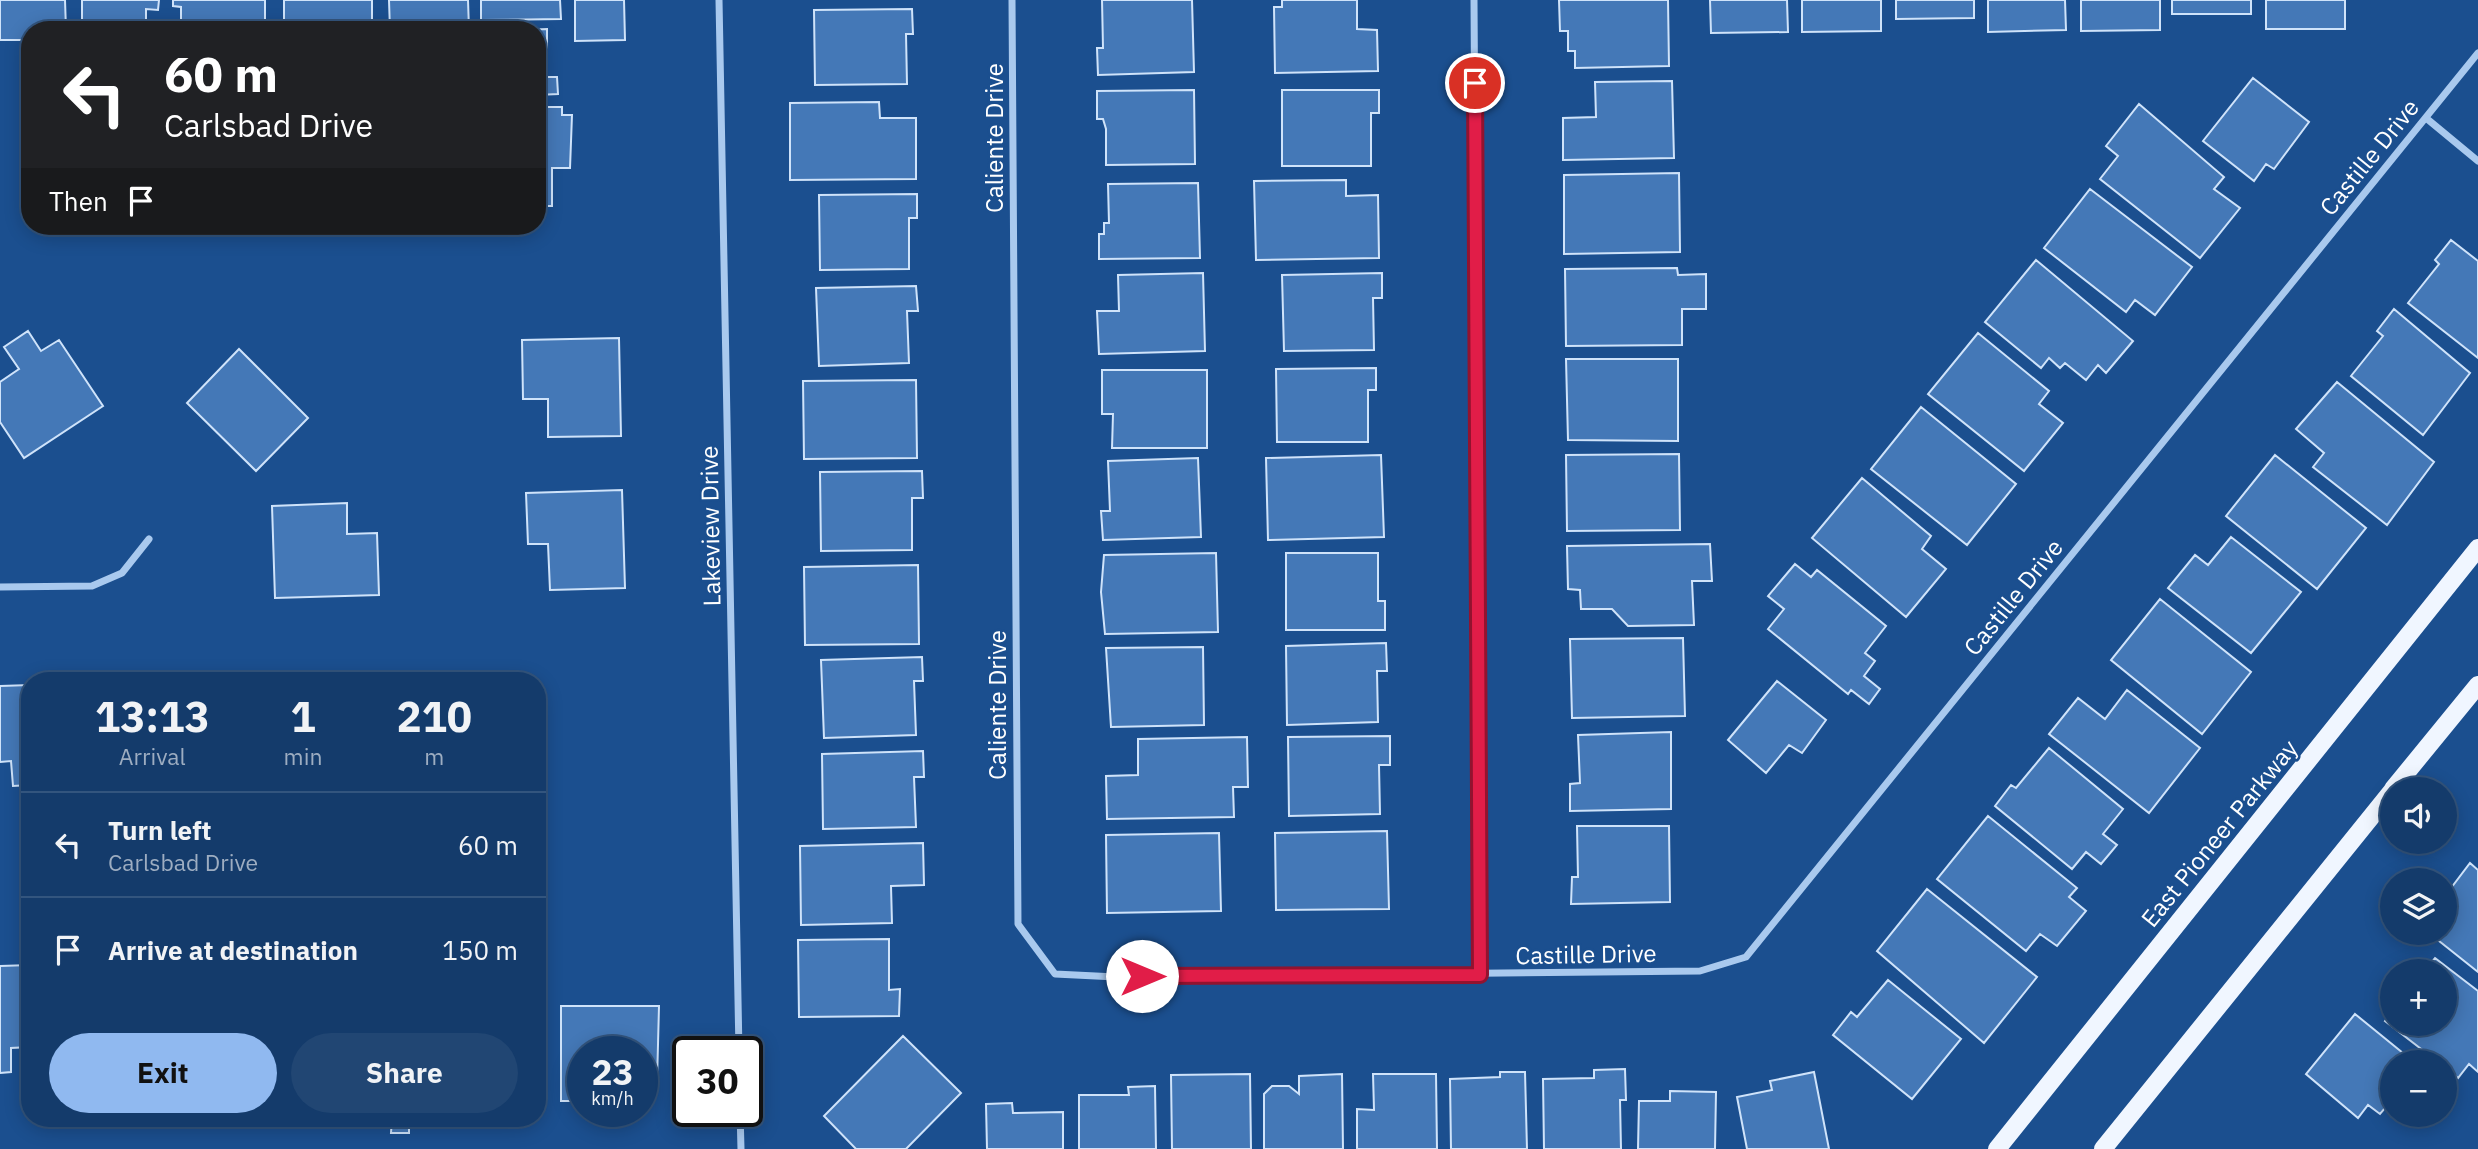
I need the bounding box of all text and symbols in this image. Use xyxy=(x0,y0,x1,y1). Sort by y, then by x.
text: 60 m xyxy=(164,42,278,105)
icon: left xyxy=(49,49,140,140)
pin xyxy=(1445,53,1505,113)
street label: Caliente Drive xyxy=(978,63,1010,213)
icon: arrive xyxy=(1456,64,1494,102)
street label: Castille Drive xyxy=(2312,92,2426,222)
text: Carlsbad Drive xyxy=(164,104,373,146)
icon: arrive xyxy=(122,182,160,220)
text: Then xyxy=(49,184,108,218)
street label: Lakeview Drive xyxy=(693,445,727,607)
street label: Castille Drive xyxy=(1956,532,2070,662)
street label: Caliente Drive xyxy=(981,630,1013,780)
text: 13:13 xyxy=(95,689,210,744)
text: 1 xyxy=(290,689,316,744)
text: 210 xyxy=(396,689,472,744)
street label: East Pioneer Parkway xyxy=(2133,733,2305,933)
text: Arrival xyxy=(119,741,186,771)
text: min xyxy=(284,741,322,771)
text: m xyxy=(424,741,444,771)
map controls xyxy=(2380,777,2457,1127)
button: sound xyxy=(2380,777,2457,854)
text: Turn left xyxy=(108,813,211,847)
icon: left xyxy=(49,826,87,864)
text: 60 m xyxy=(458,828,518,862)
text: Carlsbad Drive xyxy=(108,847,258,877)
button: layers xyxy=(2380,868,2457,945)
icon: arrive xyxy=(49,931,87,969)
text: Arrive at destination xyxy=(108,933,358,967)
text: 150 m xyxy=(442,933,518,967)
street label: Castille Drive xyxy=(1515,937,1657,971)
position arrow xyxy=(1105,939,1179,1013)
button: + xyxy=(2380,959,2457,1036)
button: Exit xyxy=(49,1033,277,1113)
button: Share xyxy=(291,1033,518,1113)
speed limit sign: 30 xyxy=(672,1036,763,1127)
text: 23 xyxy=(591,1049,634,1095)
button: − xyxy=(2380,1050,2457,1127)
text: km/h xyxy=(591,1087,634,1110)

